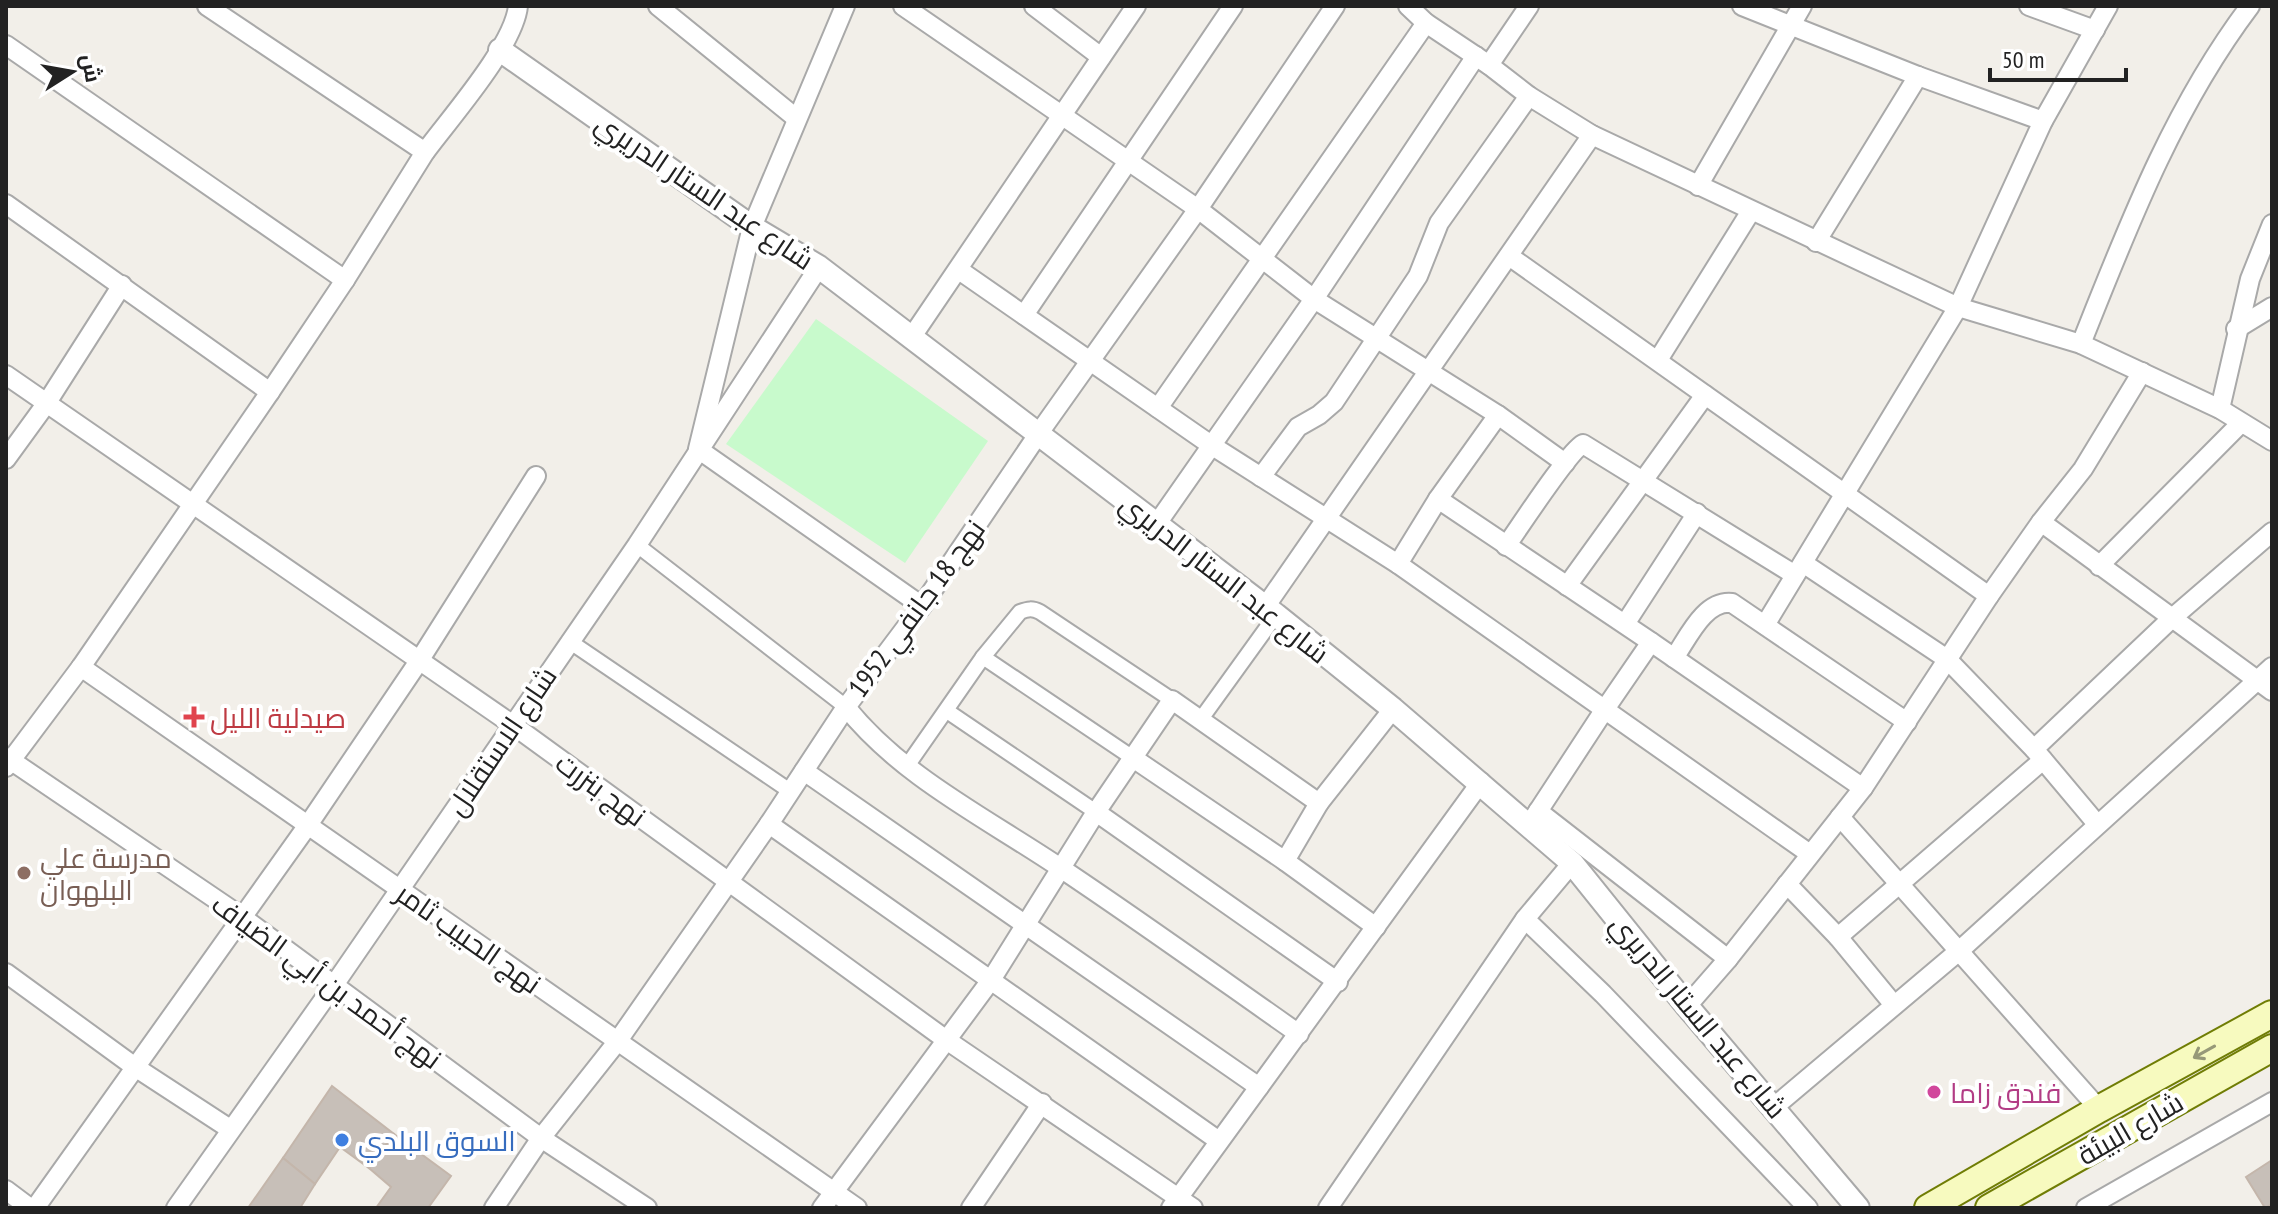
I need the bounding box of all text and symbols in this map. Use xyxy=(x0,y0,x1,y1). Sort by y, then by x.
north arrow xyxy=(32,32,112,112)
scale bar xyxy=(1990,32,2126,82)
text: 50 m xyxy=(2002,44,2044,75)
text: ش xyxy=(75,52,108,85)
street label: شارع عبد الستار الدريري xyxy=(586,104,821,281)
street label: شارع عبد الستار الدريري xyxy=(1110,485,1337,674)
street label: نهج 18 جانفي 1952 xyxy=(839,512,996,707)
street label: شارع الاستقلال xyxy=(437,659,565,823)
place label: صيدلية الليل xyxy=(210,699,346,736)
marker: صيدلية الليل xyxy=(185,708,203,726)
street label: نهج بنزرت xyxy=(548,744,654,835)
place label: مدرسة علي البلهوان xyxy=(40,839,172,908)
marker: مدرسة علي البلهوان xyxy=(15,864,33,882)
street label: نهج الحبيب ثامر xyxy=(387,873,549,1002)
street label: نهج أحمد بن أبي الضياف xyxy=(202,885,449,1080)
street label: شارع عبد الستار الدريري xyxy=(1600,906,1795,1128)
one-way arrow xyxy=(2192,1044,2216,1060)
place label: فندق زاما xyxy=(1950,1074,2061,1111)
marker: فندق زاما xyxy=(1925,1083,1943,1101)
street label: شارع البيئة xyxy=(2070,1083,2190,1174)
place label: السوق البلدي xyxy=(358,1122,516,1163)
marker: السوق البلدي xyxy=(333,1131,351,1149)

